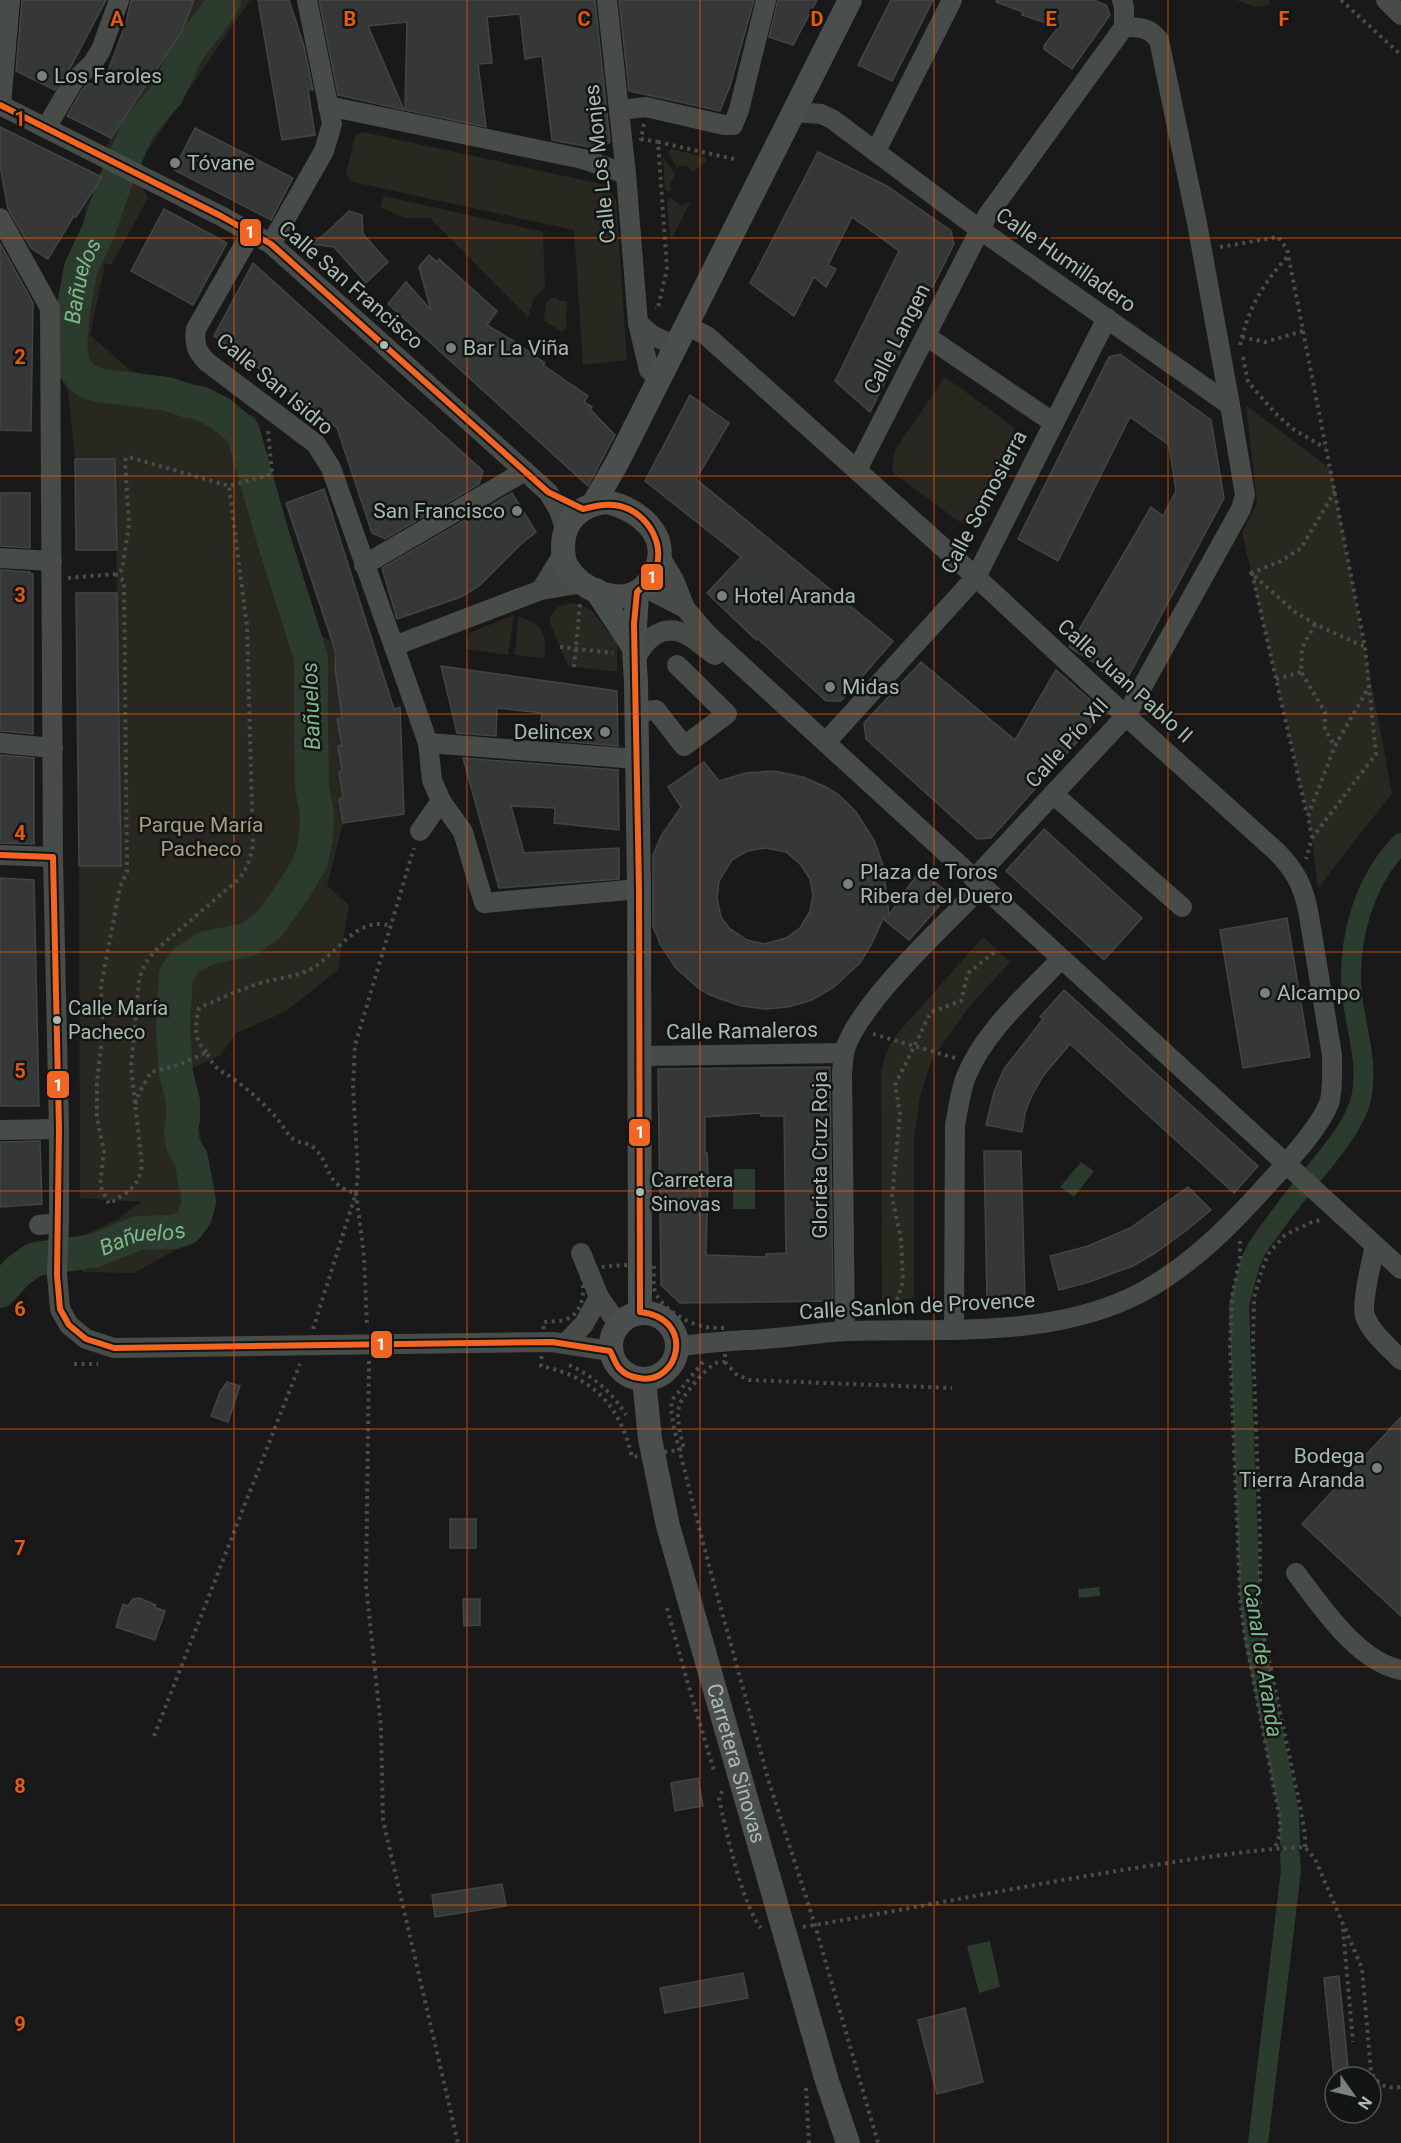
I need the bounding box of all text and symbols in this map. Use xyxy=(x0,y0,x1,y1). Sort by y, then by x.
text: A xyxy=(110,7,124,31)
text: B xyxy=(344,7,356,31)
text: C xyxy=(577,7,591,31)
text: D xyxy=(811,7,824,31)
text: E xyxy=(1045,7,1057,31)
text: F xyxy=(1279,7,1290,31)
place label: Los Faroles xyxy=(54,64,162,88)
marker: Los Faroles xyxy=(35,69,49,83)
street label: Calle Los Monjes xyxy=(580,83,620,245)
text: 1 xyxy=(14,107,26,131)
place label: Tóvane xyxy=(187,151,255,175)
marker: Tóvane xyxy=(168,156,182,170)
street label: Calle Humilladero xyxy=(991,203,1141,317)
street label: Calle San Francisco xyxy=(274,216,428,354)
line badge: 1 xyxy=(239,218,262,247)
text: 1 xyxy=(245,223,255,242)
water label: Bañuelos xyxy=(59,234,106,325)
street label: Calle Langen xyxy=(859,280,935,398)
street label: Calle San Isidro xyxy=(212,328,338,440)
place label: Bar La Viña xyxy=(463,336,569,360)
unlabelled marker xyxy=(378,339,390,351)
marker: Bar La Viña xyxy=(444,341,458,355)
text: 2 xyxy=(14,345,26,369)
street label: Calle Somosierra xyxy=(936,426,1032,578)
place label: San Francisco xyxy=(373,499,505,523)
marker: San Francisco xyxy=(510,504,524,518)
line badge: 1 xyxy=(640,563,664,591)
text: 1 xyxy=(647,568,657,587)
text: 3 xyxy=(14,583,26,607)
place label: Hotel Aranda xyxy=(734,584,856,608)
marker: Hotel Aranda xyxy=(715,589,729,603)
street label: Calle Juan Pablo II xyxy=(1053,614,1197,748)
water label: Bañuelos xyxy=(297,662,325,750)
place label: Midas xyxy=(842,675,900,699)
marker: Midas xyxy=(823,680,837,694)
street label: Calle Pío XII xyxy=(1021,693,1113,793)
place label: Delincex xyxy=(514,720,593,744)
marker: Delincex xyxy=(598,725,612,739)
park label: Parque María Pacheco xyxy=(139,813,263,861)
text: 4 xyxy=(14,821,26,845)
place label: Plaza de Toros Ribera del Duero xyxy=(860,860,1013,908)
marker: Plaza de Toros Ribera del Duero xyxy=(841,877,855,891)
place label: Alcampo xyxy=(1277,981,1360,1005)
marker: Alcampo xyxy=(1258,986,1272,1000)
place label: Calle María Pacheco xyxy=(68,996,168,1044)
marker: Calle María Pacheco xyxy=(51,1014,63,1026)
street label: Calle Ramaleros xyxy=(666,1018,818,1044)
text: 5 xyxy=(14,1059,26,1083)
line badge: 1 xyxy=(46,1070,70,1099)
street label: Glorieta Cruz Roja xyxy=(808,1071,832,1239)
text: 1 xyxy=(53,1076,63,1095)
line badge: 1 xyxy=(628,1118,651,1147)
text: 1 xyxy=(635,1123,645,1142)
place label: Carretera Sinovas xyxy=(651,1168,733,1216)
marker: Carretera Sinovas xyxy=(634,1186,646,1198)
water label: Bañuelos xyxy=(95,1217,189,1260)
street label: Calle Sanlon de Provence xyxy=(798,1288,1036,1324)
text: 6 xyxy=(14,1297,26,1321)
line badge: 1 xyxy=(370,1330,393,1359)
text: 1 xyxy=(376,1335,386,1354)
place label: Bodega Tierra Aranda xyxy=(1239,1444,1365,1492)
marker: Bodega Tierra Aranda xyxy=(1370,1461,1384,1475)
text: 7 xyxy=(14,1536,26,1560)
water label: Canal de Aranda xyxy=(1238,1581,1288,1739)
street label: Carretera Sinovas xyxy=(702,1681,770,1846)
text: 8 xyxy=(14,1774,26,1798)
text: 9 xyxy=(14,2012,26,2036)
north arrow xyxy=(1323,2065,1383,2125)
text: N xyxy=(1354,2093,1376,2113)

